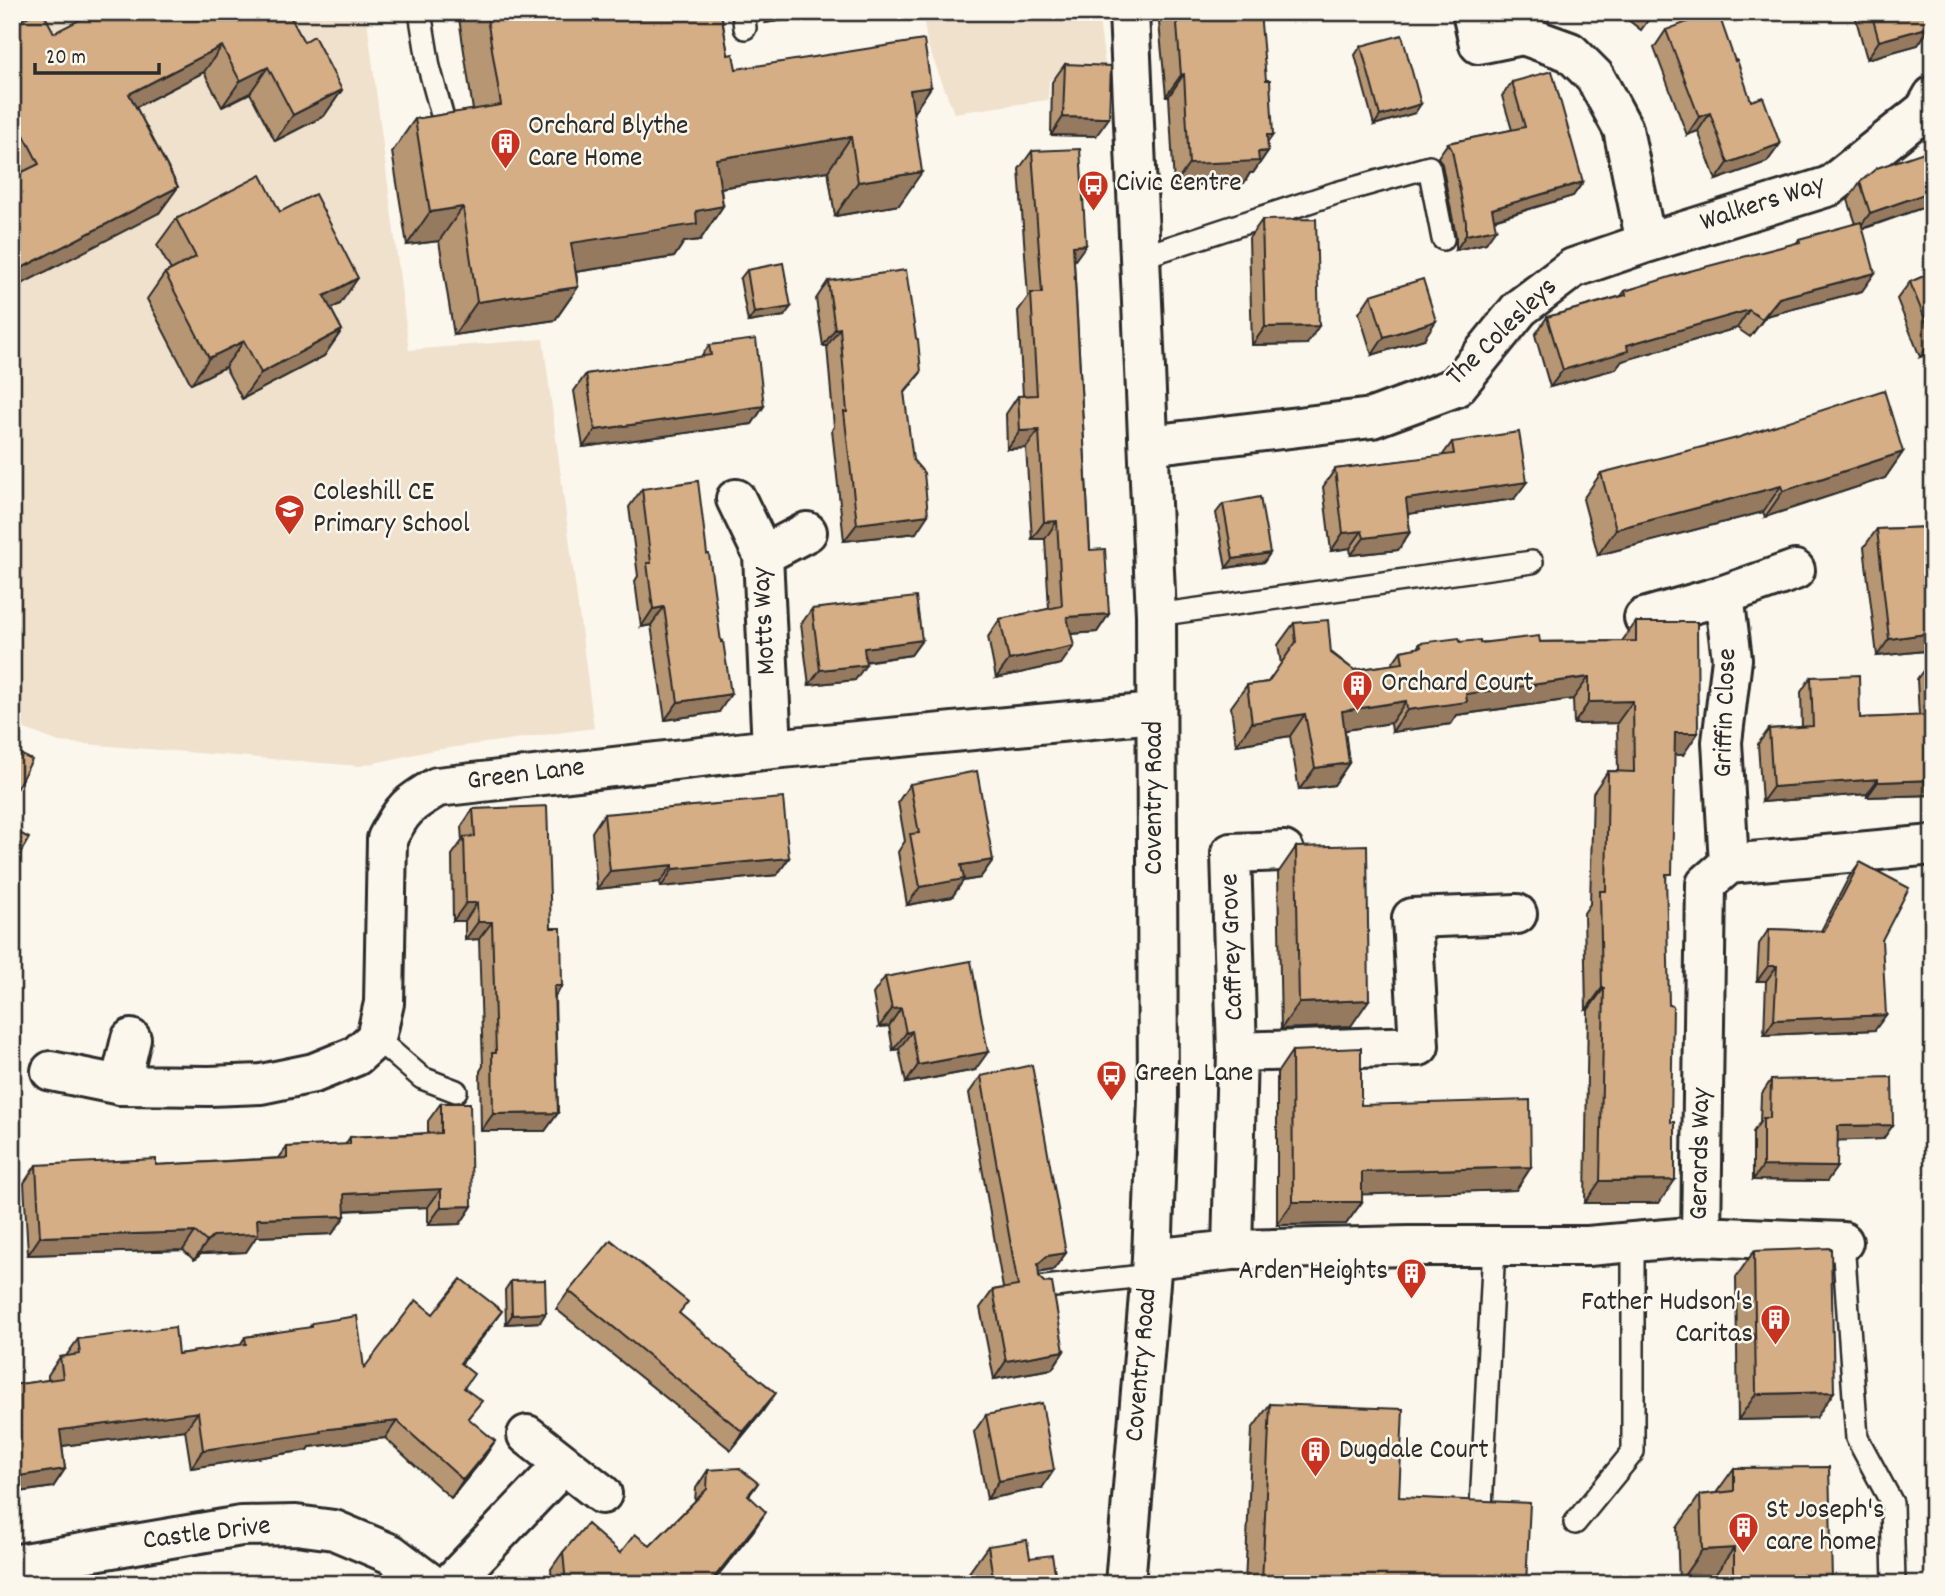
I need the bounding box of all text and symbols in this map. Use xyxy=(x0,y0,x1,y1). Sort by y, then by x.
scale bar xyxy=(35,32,159,76)
text: 20 m xyxy=(46,44,86,74)
place label: Orchard Blythe Care Home xyxy=(528,108,688,180)
building icon: Orchard Blythe Care Home xyxy=(488,127,522,171)
place label: Civic Centre xyxy=(1116,165,1242,205)
street label: Walkers Way xyxy=(1696,166,1831,244)
bus stop icon: Civic Centre xyxy=(1076,168,1110,212)
street label: The Colesleys xyxy=(1438,269,1568,397)
place label: Coleshill CE Primary School xyxy=(313,474,470,546)
school or university icon: Coleshill CE Primary School xyxy=(273,493,307,537)
street label: Motts Way xyxy=(743,565,789,676)
street label: Griffin Close xyxy=(1705,648,1749,778)
place label: Orchard Court xyxy=(1381,665,1534,705)
building icon: Orchard Court xyxy=(1341,668,1375,712)
street label: Coventry Road xyxy=(1136,721,1176,875)
street label: Green Lane xyxy=(465,749,587,803)
street label: Caffrey Grove xyxy=(1211,873,1257,1021)
place label: Green Lane xyxy=(1135,1055,1253,1095)
bus stop icon: Green Lane xyxy=(1095,1058,1129,1102)
street label: Gerards Way xyxy=(1681,1087,1723,1220)
place label: Arden Heights xyxy=(1239,1253,1388,1293)
building icon: Arden Heights xyxy=(1394,1256,1428,1300)
place label: Father Hudson's Caritas xyxy=(1581,1284,1753,1356)
street label: Coventry Road xyxy=(1116,1287,1170,1443)
building icon: Father Hudson's Caritas xyxy=(1759,1303,1793,1347)
place label: Dugdale Court xyxy=(1339,1432,1489,1472)
building icon: Dugdale Court xyxy=(1299,1435,1333,1479)
place label: St Joseph's care home xyxy=(1766,1492,1885,1564)
street label: Castle Drive xyxy=(141,1507,273,1563)
building icon: St Joseph's care home xyxy=(1726,1511,1760,1555)

